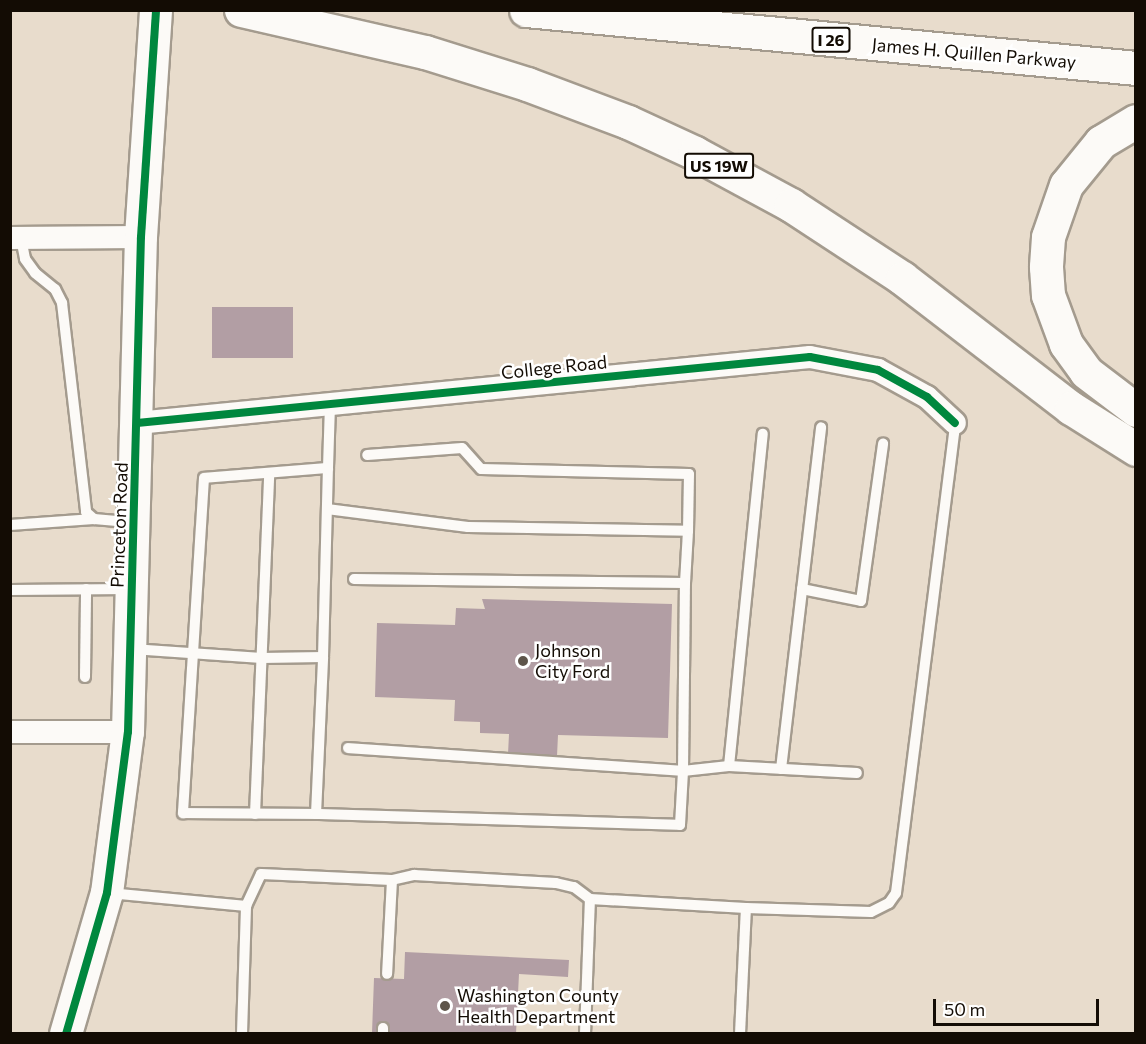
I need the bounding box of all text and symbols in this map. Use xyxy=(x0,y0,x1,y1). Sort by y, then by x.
road number: I 26 xyxy=(812,27,850,53)
street label: James H. Quillen Parkway xyxy=(871,33,1077,73)
road number: US 19W xyxy=(683,153,755,179)
street label: College Road xyxy=(500,351,608,383)
street label: Princeton Road xyxy=(106,462,132,588)
place label: Johnson City Ford xyxy=(535,640,610,682)
marker: Johnson City Ford xyxy=(516,654,530,668)
place label: Washington County Health Department xyxy=(457,985,619,1028)
scale bar xyxy=(936,987,1102,1025)
text: 50 m xyxy=(944,998,985,1020)
marker: Washington County Health Department xyxy=(438,999,452,1013)

